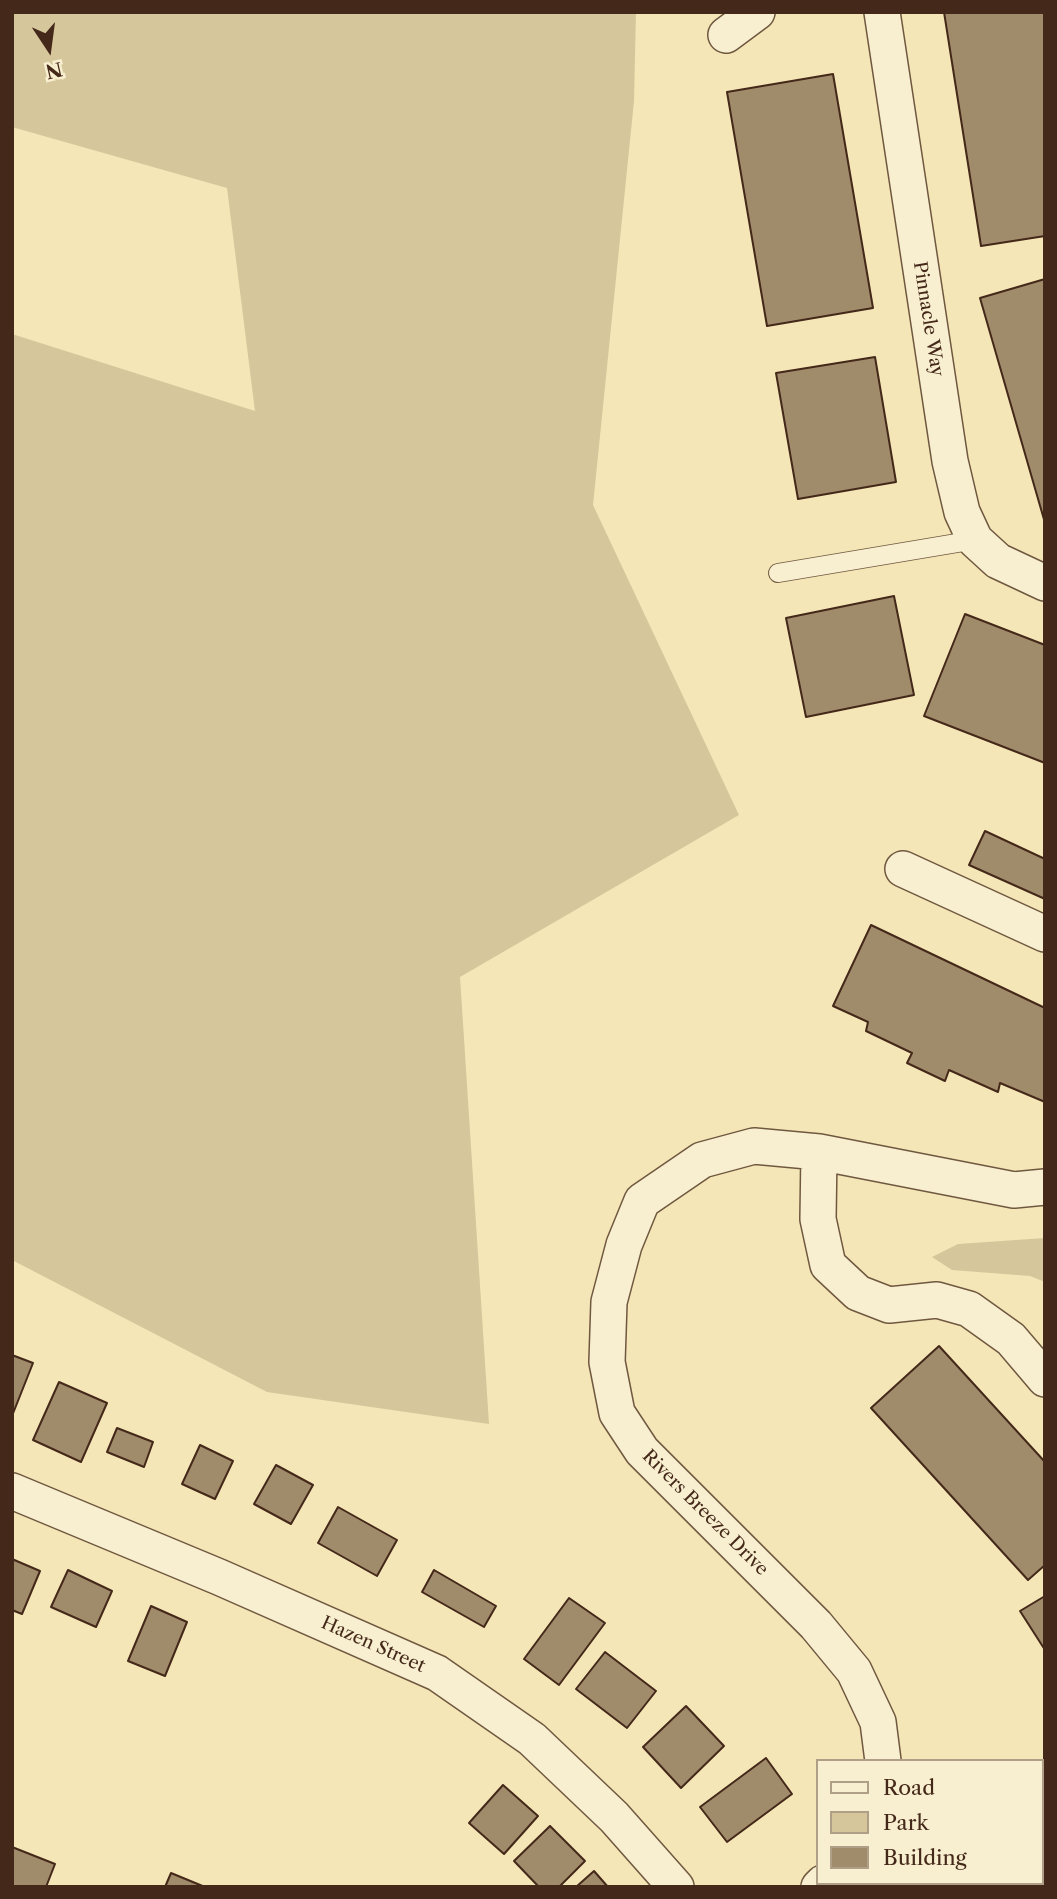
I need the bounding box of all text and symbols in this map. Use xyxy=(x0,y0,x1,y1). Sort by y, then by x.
north arrow xyxy=(14,14,84,84)
text: N xyxy=(43,57,64,83)
street label: Pinnacle Way xyxy=(908,260,948,378)
street label: Rivers Breeze Drive xyxy=(638,1446,772,1580)
street label: Hazen Street xyxy=(318,1613,428,1677)
legend xyxy=(816,1759,1043,1885)
text: Road xyxy=(883,1775,935,1800)
text: Park xyxy=(883,1810,929,1835)
text: Building xyxy=(883,1845,967,1870)

